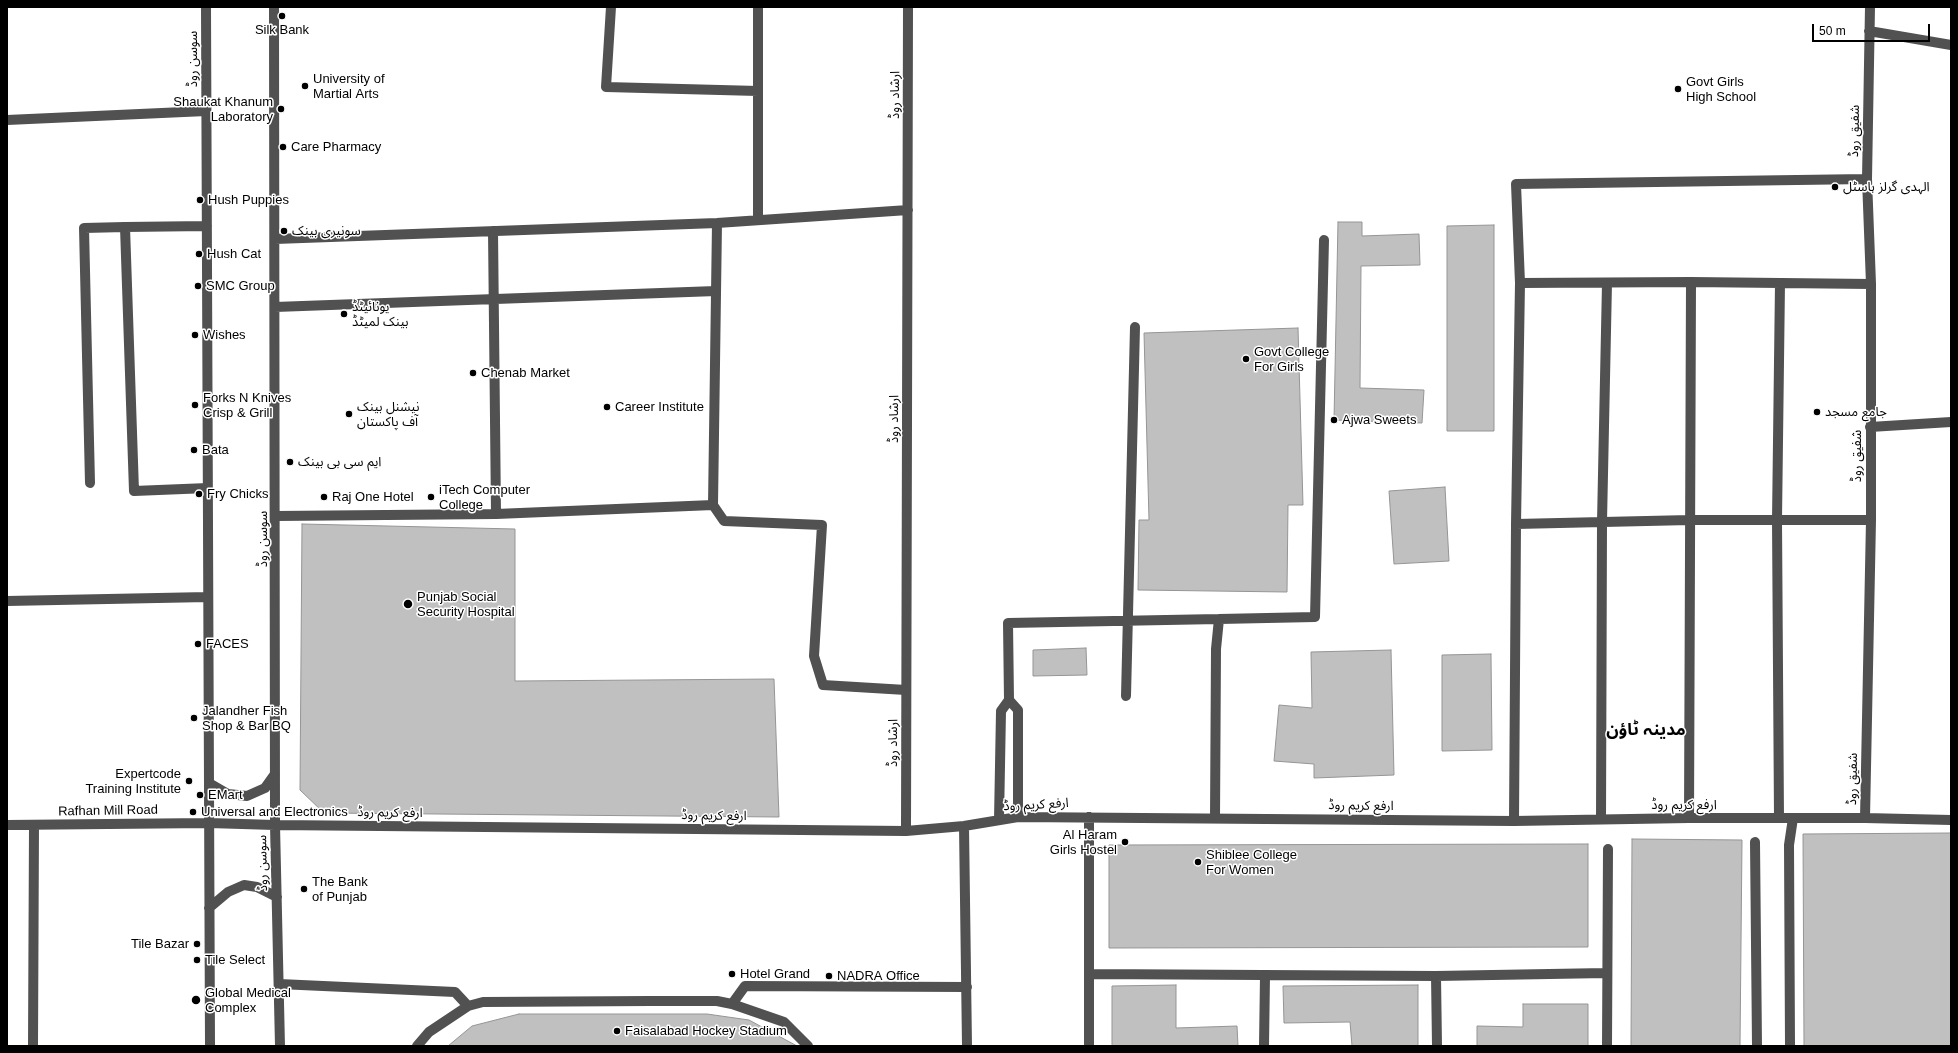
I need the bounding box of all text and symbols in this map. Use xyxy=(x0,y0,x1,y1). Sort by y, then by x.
marker: Silk Bank xyxy=(277,11,287,21)
scale bar xyxy=(1814,16,1932,42)
place label: Silk Bank xyxy=(255,22,309,38)
text: 50 m xyxy=(1819,24,1846,38)
street label: سوسن روڈ xyxy=(185,31,201,87)
place label: University of Martial Arts xyxy=(313,71,385,102)
street label: ارشاد روڈ xyxy=(887,71,903,119)
place label: Govt Girls High School xyxy=(1686,74,1756,105)
marker: University of Martial Arts xyxy=(300,81,310,91)
marker: Govt Girls High School xyxy=(1673,84,1683,94)
place label: Shaukat Khanum Laboratory xyxy=(173,94,273,125)
marker: Shaukat Khanum Laboratory xyxy=(276,104,286,114)
street label: شفیق روڈ xyxy=(1847,105,1863,157)
place label: Care Pharmacy xyxy=(291,139,381,155)
marker: Care Pharmacy xyxy=(278,142,288,152)
place label: الہدی گرلز ہاسٹل xyxy=(1843,179,1930,195)
marker: الہدی گرلز ہاسٹل xyxy=(1830,182,1840,192)
place label: Hush Puppies xyxy=(208,192,289,208)
marker: Hush Puppies xyxy=(195,195,205,205)
place label: سونیری بینک xyxy=(292,223,361,239)
marker: سونیری بینک xyxy=(279,226,289,236)
place label: Hush Cat xyxy=(207,246,261,262)
marker: Hush Cat xyxy=(194,249,204,259)
place label: SMC Group xyxy=(206,278,275,294)
marker: SMC Group xyxy=(193,281,203,291)
place label: یونائیٹڈ بینک لمیٹڈ xyxy=(352,299,409,330)
marker: یونائیٹڈ بینک لمیٹڈ xyxy=(339,309,349,319)
place label: Wishes xyxy=(203,327,246,343)
marker: Wishes xyxy=(190,330,200,340)
place label: Govt College For Girls xyxy=(1254,344,1329,375)
marker: Govt College For Girls xyxy=(1241,354,1251,364)
place label: Chenab Market xyxy=(481,365,570,381)
marker: Chenab Market xyxy=(468,368,478,378)
place label: Forks N Knives Crisp & Grill xyxy=(203,390,291,421)
street label: ارشاد روڈ xyxy=(886,395,902,443)
place label: نیشنل بینک آف پاکستان xyxy=(357,399,419,430)
place label: Career Institute xyxy=(615,399,704,415)
marker: Forks N Knives Crisp & Grill xyxy=(190,400,200,410)
marker: Career Institute xyxy=(602,402,612,412)
place label: جامع مسجد xyxy=(1825,404,1887,420)
marker: جامع مسجد xyxy=(1812,407,1822,417)
marker: نیشنل بینک آف پاکستان xyxy=(344,409,354,419)
place label: Ajwa Sweets xyxy=(1342,412,1416,428)
marker: Ajwa Sweets xyxy=(1329,415,1339,425)
street label: شفیق روڈ xyxy=(1849,430,1865,482)
place label: Bata xyxy=(202,442,229,458)
marker: Bata xyxy=(189,445,199,455)
place label: ایم سی بی بینک xyxy=(298,454,381,470)
marker: ایم سی بی بینک xyxy=(285,457,295,467)
place label: iTech Computer College xyxy=(439,482,530,513)
place label: Fry Chicks xyxy=(207,486,268,502)
marker: Fry Chicks xyxy=(194,489,204,499)
place label: Raj One Hotel xyxy=(332,489,414,505)
marker: Raj One Hotel xyxy=(319,492,329,502)
marker: iTech Computer College xyxy=(426,492,436,502)
street label: سوسن روڈ xyxy=(255,511,271,567)
place label: Punjab Social Security Hospital xyxy=(417,589,515,620)
marker: Punjab Social Security Hospital xyxy=(402,598,414,610)
place label: FACES xyxy=(206,636,249,652)
marker: FACES xyxy=(193,639,203,649)
place label: Jalandher Fish Shop & Bar BQ xyxy=(202,703,291,734)
marker: Jalandher Fish Shop & Bar BQ xyxy=(189,713,199,723)
street label: ارشاد روڈ xyxy=(885,719,901,767)
district label: مدینہ ٹاؤن xyxy=(1606,720,1686,740)
street label: شفیق روڈ xyxy=(1845,753,1861,805)
place label: Expertcode Training Institute xyxy=(85,766,181,797)
marker: Expertcode Training Institute xyxy=(184,776,194,786)
place label: EMart xyxy=(208,787,243,803)
marker: EMart xyxy=(195,790,205,800)
street label: ارفع کریم روڈ xyxy=(1003,795,1069,815)
street label: ارفع کریم روڈ xyxy=(1651,797,1717,813)
street label: ارفع کریم روڈ xyxy=(1328,798,1394,814)
street label: Rafhan Mill Road xyxy=(58,802,158,820)
place label: Universal and Electronics xyxy=(201,804,348,820)
street label: ارفع کریم روڈ xyxy=(357,805,423,821)
marker: Universal and Electronics xyxy=(188,807,198,817)
street label: ارفع کریم روڈ xyxy=(681,808,747,824)
place label: Al Haram Girls Hostel xyxy=(1050,827,1117,858)
street label: سوسن روڈ xyxy=(255,835,271,891)
marker: Al Haram Girls Hostel xyxy=(1120,837,1130,847)
place label: Shiblee College For Women xyxy=(1206,847,1297,878)
marker: Shiblee College For Women xyxy=(1193,857,1203,867)
place label: The Bank of Punjab xyxy=(312,874,368,905)
marker: The Bank of Punjab xyxy=(299,884,309,894)
place label: Tile Bazar xyxy=(131,936,189,952)
marker: Tile Bazar xyxy=(192,939,202,949)
place label: Tile Select xyxy=(205,952,265,968)
marker: Tile Select xyxy=(192,955,202,965)
place label: Hotel Grand xyxy=(740,966,810,982)
place label: NADRA Office xyxy=(837,968,920,984)
marker: Hotel Grand xyxy=(727,969,737,979)
marker: NADRA Office xyxy=(824,971,834,981)
place label: Global Medical Complex xyxy=(205,985,291,1016)
marker: Global Medical Complex xyxy=(190,994,202,1006)
place label: Faisalabad Hockey Stadium xyxy=(625,1023,787,1039)
marker: Faisalabad Hockey Stadium xyxy=(612,1026,622,1036)

